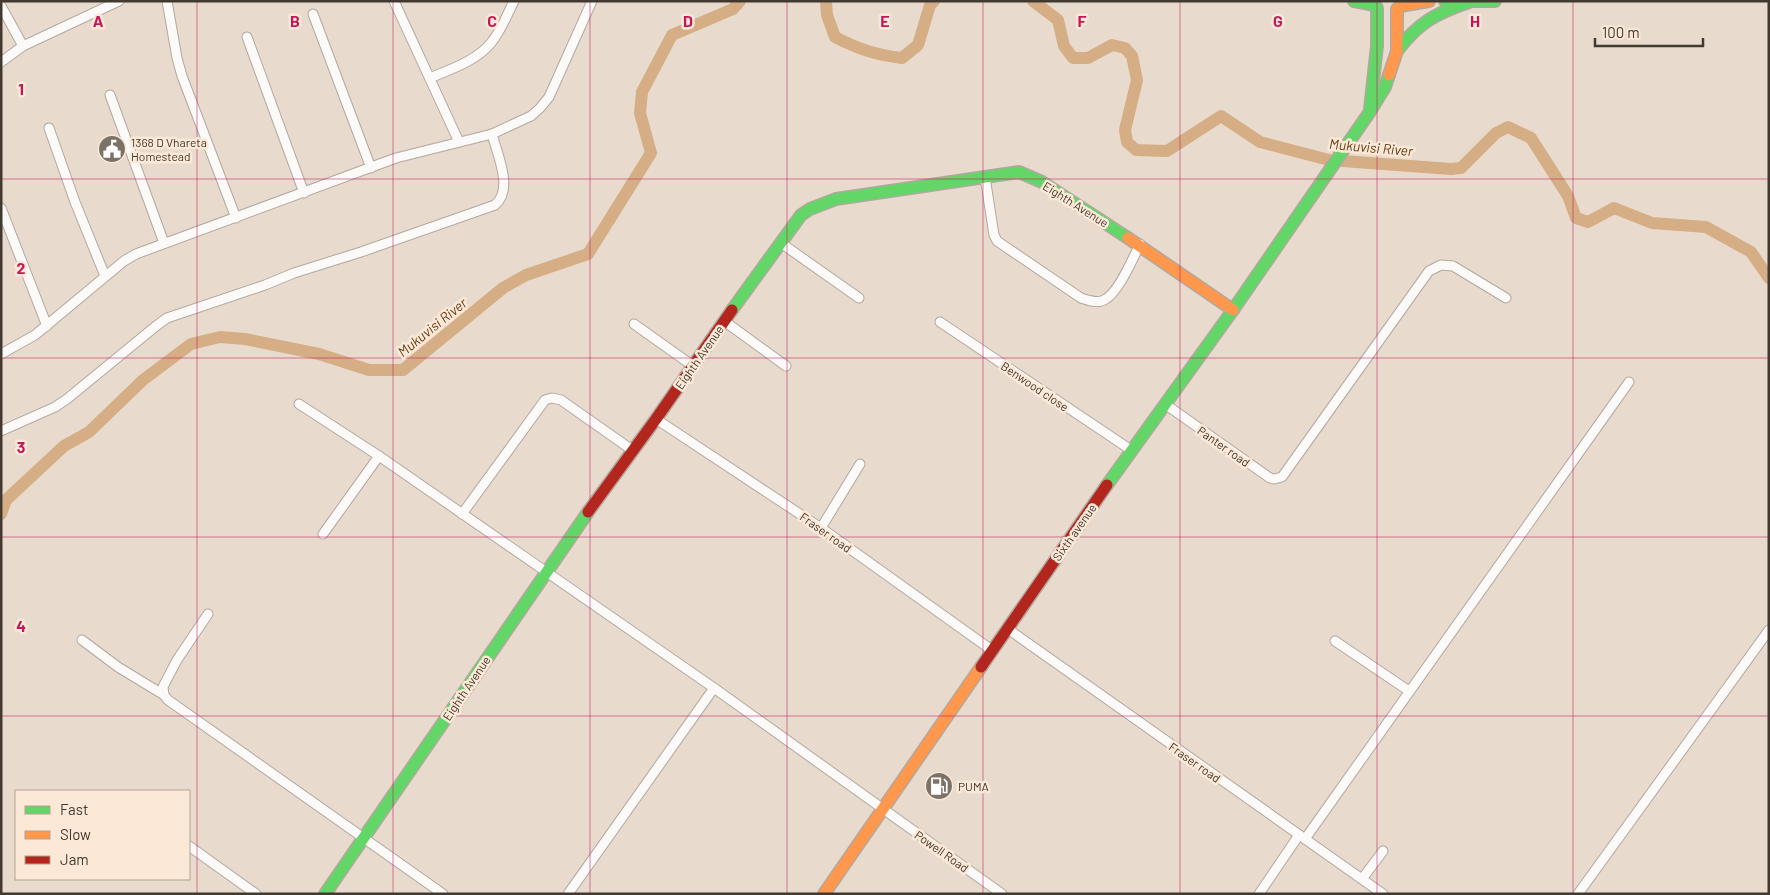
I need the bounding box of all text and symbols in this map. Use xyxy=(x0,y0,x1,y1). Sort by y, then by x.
text: A xyxy=(93,11,104,30)
text: B xyxy=(290,11,300,30)
text: C xyxy=(487,11,497,30)
text: D xyxy=(683,11,693,30)
text: E xyxy=(880,11,890,30)
text: F xyxy=(1078,11,1087,30)
text: G xyxy=(1273,11,1283,30)
text: H xyxy=(1470,11,1480,30)
scale bar xyxy=(1595,15,1702,47)
text: 100 m xyxy=(1602,23,1640,41)
text: 1 xyxy=(18,79,24,98)
public building icon: 1368 D Vhareta Homestead xyxy=(97,134,127,164)
place label: 1368 D Vhareta Homestead xyxy=(131,135,207,163)
water label: Mukuvisi River xyxy=(1328,135,1415,159)
street label: Eighth Avenue xyxy=(1041,178,1111,230)
text: 2 xyxy=(17,258,26,277)
water label: Mukuvisi River xyxy=(394,293,471,360)
street label: Eighth Avenue xyxy=(672,322,726,392)
street label: Benwood close xyxy=(999,358,1071,414)
street label: Panter road xyxy=(1195,423,1253,469)
text: 3 xyxy=(17,437,25,456)
street label: Sixth avenue xyxy=(1049,501,1099,563)
street label: Fraser road xyxy=(798,509,854,555)
text: 4 xyxy=(16,616,26,635)
street label: Eighth Avenue xyxy=(439,653,493,723)
street label: Fraser road xyxy=(1167,739,1223,785)
fuel station icon: PUMA xyxy=(924,771,954,801)
place label: PUMA xyxy=(958,779,989,793)
legend xyxy=(15,790,190,880)
text: Fast xyxy=(60,800,88,818)
text: Slow xyxy=(60,825,91,843)
street label: Powell Road xyxy=(912,827,972,875)
text: Jam xyxy=(60,850,89,868)

